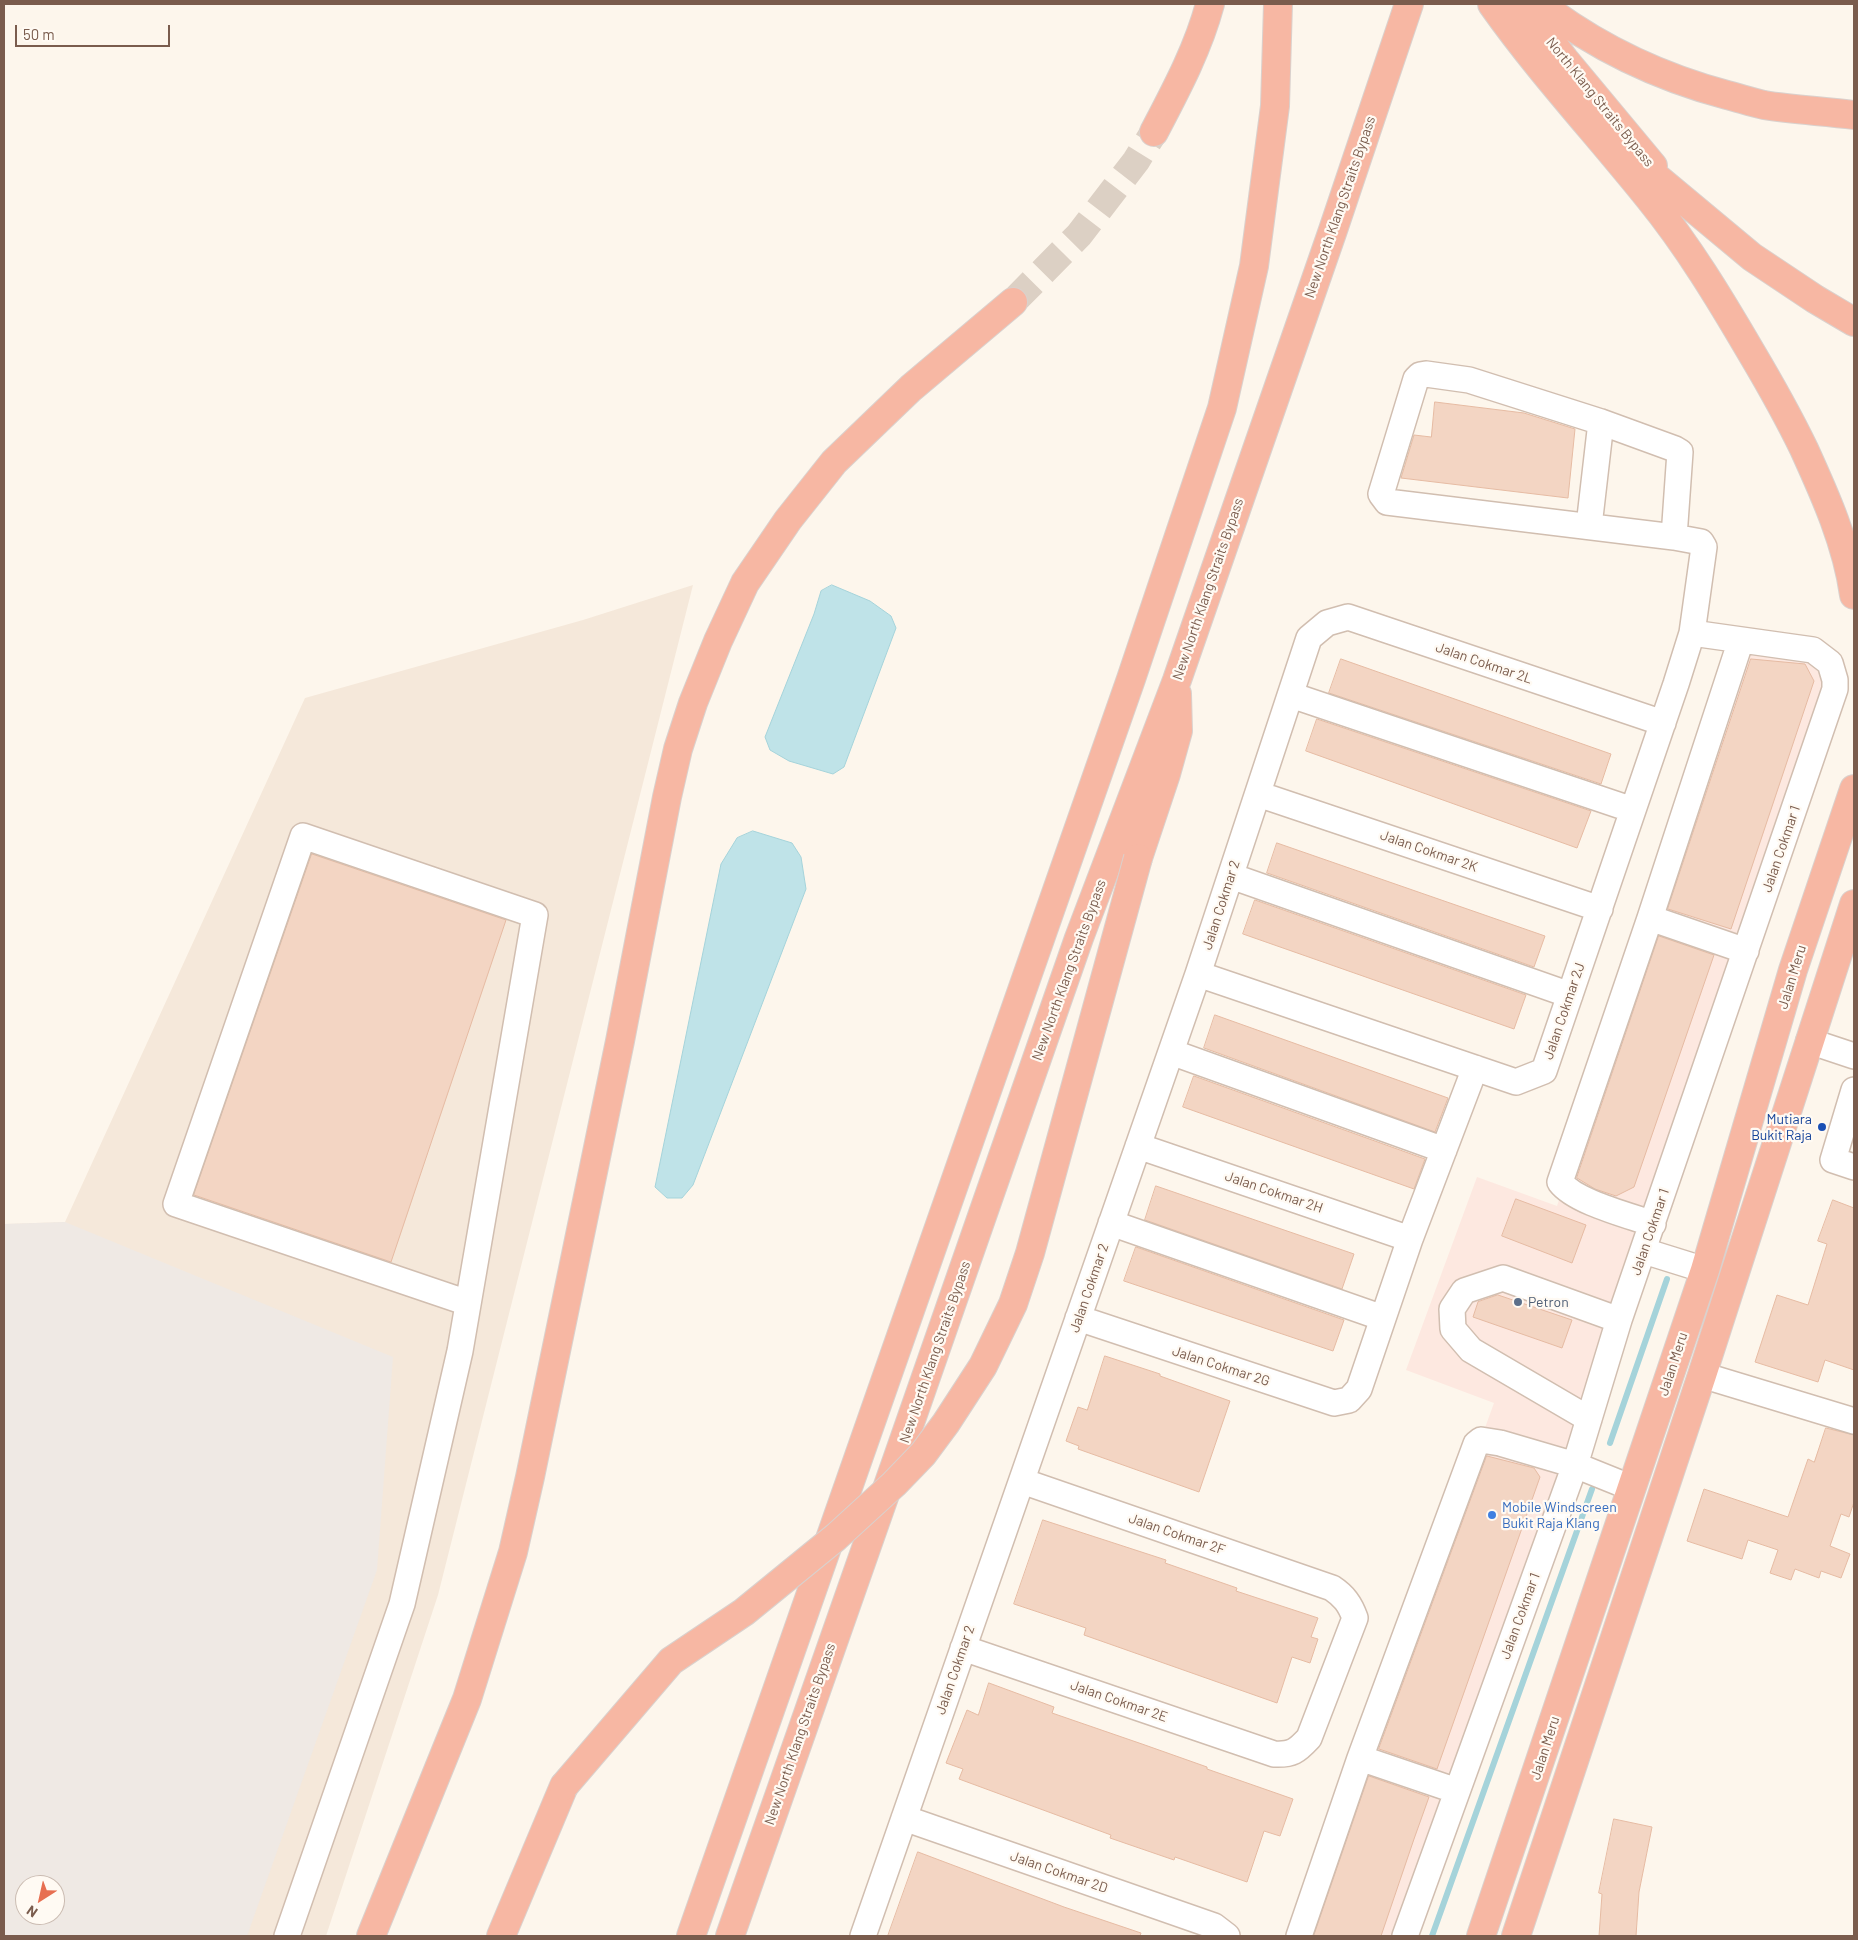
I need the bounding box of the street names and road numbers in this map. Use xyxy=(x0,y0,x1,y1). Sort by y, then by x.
street label: North Klang Straits Bypass xyxy=(1543,34,1657,170)
street label: New North Klang Straits Bypass xyxy=(1301,114,1379,300)
street label: New North Klang Straits Bypass xyxy=(1169,496,1247,682)
street label: Jalan Cokmar 2L xyxy=(1433,639,1535,687)
street label: Jalan Cokmar 1 xyxy=(1758,803,1804,895)
street label: Jalan Cokmar 2K xyxy=(1378,826,1480,876)
street label: Jalan Cokmar 2 xyxy=(1199,858,1243,952)
street label: New North Klang Straits Bypass xyxy=(1028,877,1110,1063)
street label: Jalan Meru xyxy=(1774,943,1810,1011)
street label: Jalan Cokmar 2J xyxy=(1540,960,1588,1062)
street label: Jalan Cokmar 2H xyxy=(1223,1167,1325,1217)
street label: Jalan Cokmar 1 xyxy=(1627,1186,1673,1278)
street label: Jalan Cokmar 2 xyxy=(1066,1241,1112,1335)
street label: New North Klang Straits Bypass xyxy=(896,1259,974,1445)
street label: Jalan Meru xyxy=(1655,1330,1691,1398)
street label: Jalan Cokmar 2G xyxy=(1170,1342,1272,1390)
street label: Jalan Cokmar 2F xyxy=(1126,1510,1228,1558)
street label: Jalan Cokmar 1 xyxy=(1497,1571,1543,1661)
street label: Jalan Cokmar 2 xyxy=(932,1623,978,1717)
street label: New North Klang Straits Bypass xyxy=(761,1641,839,1827)
street label: Jalan Cokmar 2E xyxy=(1068,1677,1170,1725)
street label: Jalan Meru xyxy=(1527,1714,1563,1782)
street label: Jalan Cokmar 2D xyxy=(1008,1847,1110,1897)

